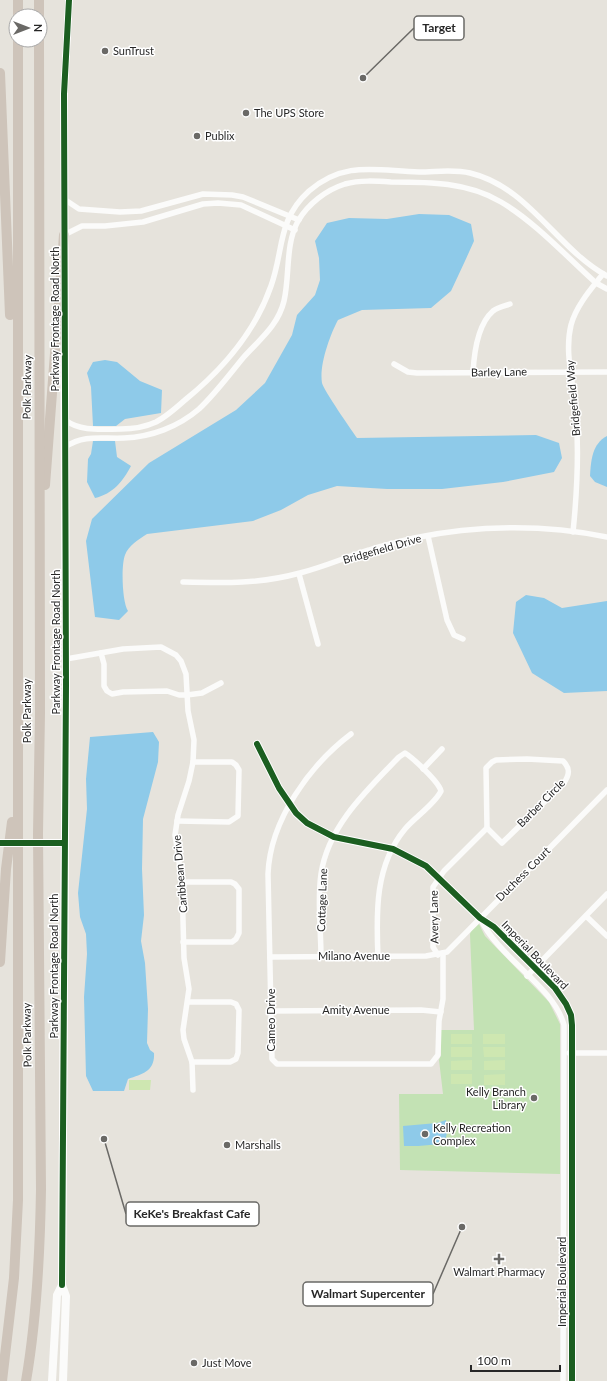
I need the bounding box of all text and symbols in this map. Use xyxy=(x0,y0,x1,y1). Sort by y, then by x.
north arrow xyxy=(8,8,48,48)
callout: Target xyxy=(414,16,464,40)
text: Target xyxy=(422,20,456,35)
text: N xyxy=(32,24,45,32)
place label: SunTrust xyxy=(113,44,154,57)
marker: SunTrust xyxy=(100,46,110,56)
place label: The UPS Store xyxy=(254,106,324,119)
marker: The UPS Store xyxy=(241,108,251,118)
place label: Publix xyxy=(205,129,235,142)
marker: Publix xyxy=(192,131,202,141)
street label: Parkway Frontage Road North xyxy=(48,247,61,391)
street label: Polk Parkway xyxy=(19,354,34,419)
street label: Bridgefield Way xyxy=(563,359,582,437)
street label: Barley Lane xyxy=(471,365,527,378)
street label: Bridgefield Drive xyxy=(341,531,423,566)
street label: Parkway Frontage Road North xyxy=(49,570,62,714)
street label: Polk Parkway xyxy=(20,678,33,743)
street label: Barber Circle xyxy=(514,776,567,829)
street label: Caribbean Drive xyxy=(170,834,189,914)
street label: Duchess Court xyxy=(493,844,553,904)
street label: Cottage Lane xyxy=(314,868,329,932)
street label: Avery Lane xyxy=(427,890,440,944)
street label: Parkway Frontage Road North xyxy=(47,894,60,1038)
street label: Imperial Boulevard xyxy=(499,918,571,992)
street label: Milano Avenue xyxy=(318,949,390,962)
street label: Cameo Drive xyxy=(264,988,277,1051)
street label: Polk Parkway xyxy=(19,1002,34,1067)
street label: Amity Avenue xyxy=(322,1003,390,1016)
place label: Kelly Branch Library xyxy=(466,1085,526,1111)
marker: Kelly Branch Library xyxy=(529,1093,539,1103)
place label: Kelly Recreation Complex xyxy=(433,1121,511,1147)
marker: Kelly Recreation Complex xyxy=(420,1129,430,1139)
place label: Marshalls xyxy=(235,1138,281,1151)
marker: Marshalls xyxy=(222,1140,232,1150)
callout: KeKe's Breakfast Cafe xyxy=(126,1202,259,1226)
text: KeKe's Breakfast Cafe xyxy=(133,1206,251,1221)
street label: Imperial Boulevard xyxy=(555,1237,568,1327)
marker: Walmart Pharmacy xyxy=(494,1254,504,1264)
place label: Walmart Pharmacy xyxy=(453,1265,545,1278)
callout: Walmart Supercenter xyxy=(303,1282,433,1306)
text: Walmart Supercenter xyxy=(311,1286,425,1301)
scale bar xyxy=(471,1347,560,1373)
text: 100 m xyxy=(477,1353,511,1368)
place label: Just Move xyxy=(202,1356,252,1369)
marker: Just Move xyxy=(189,1358,199,1368)

